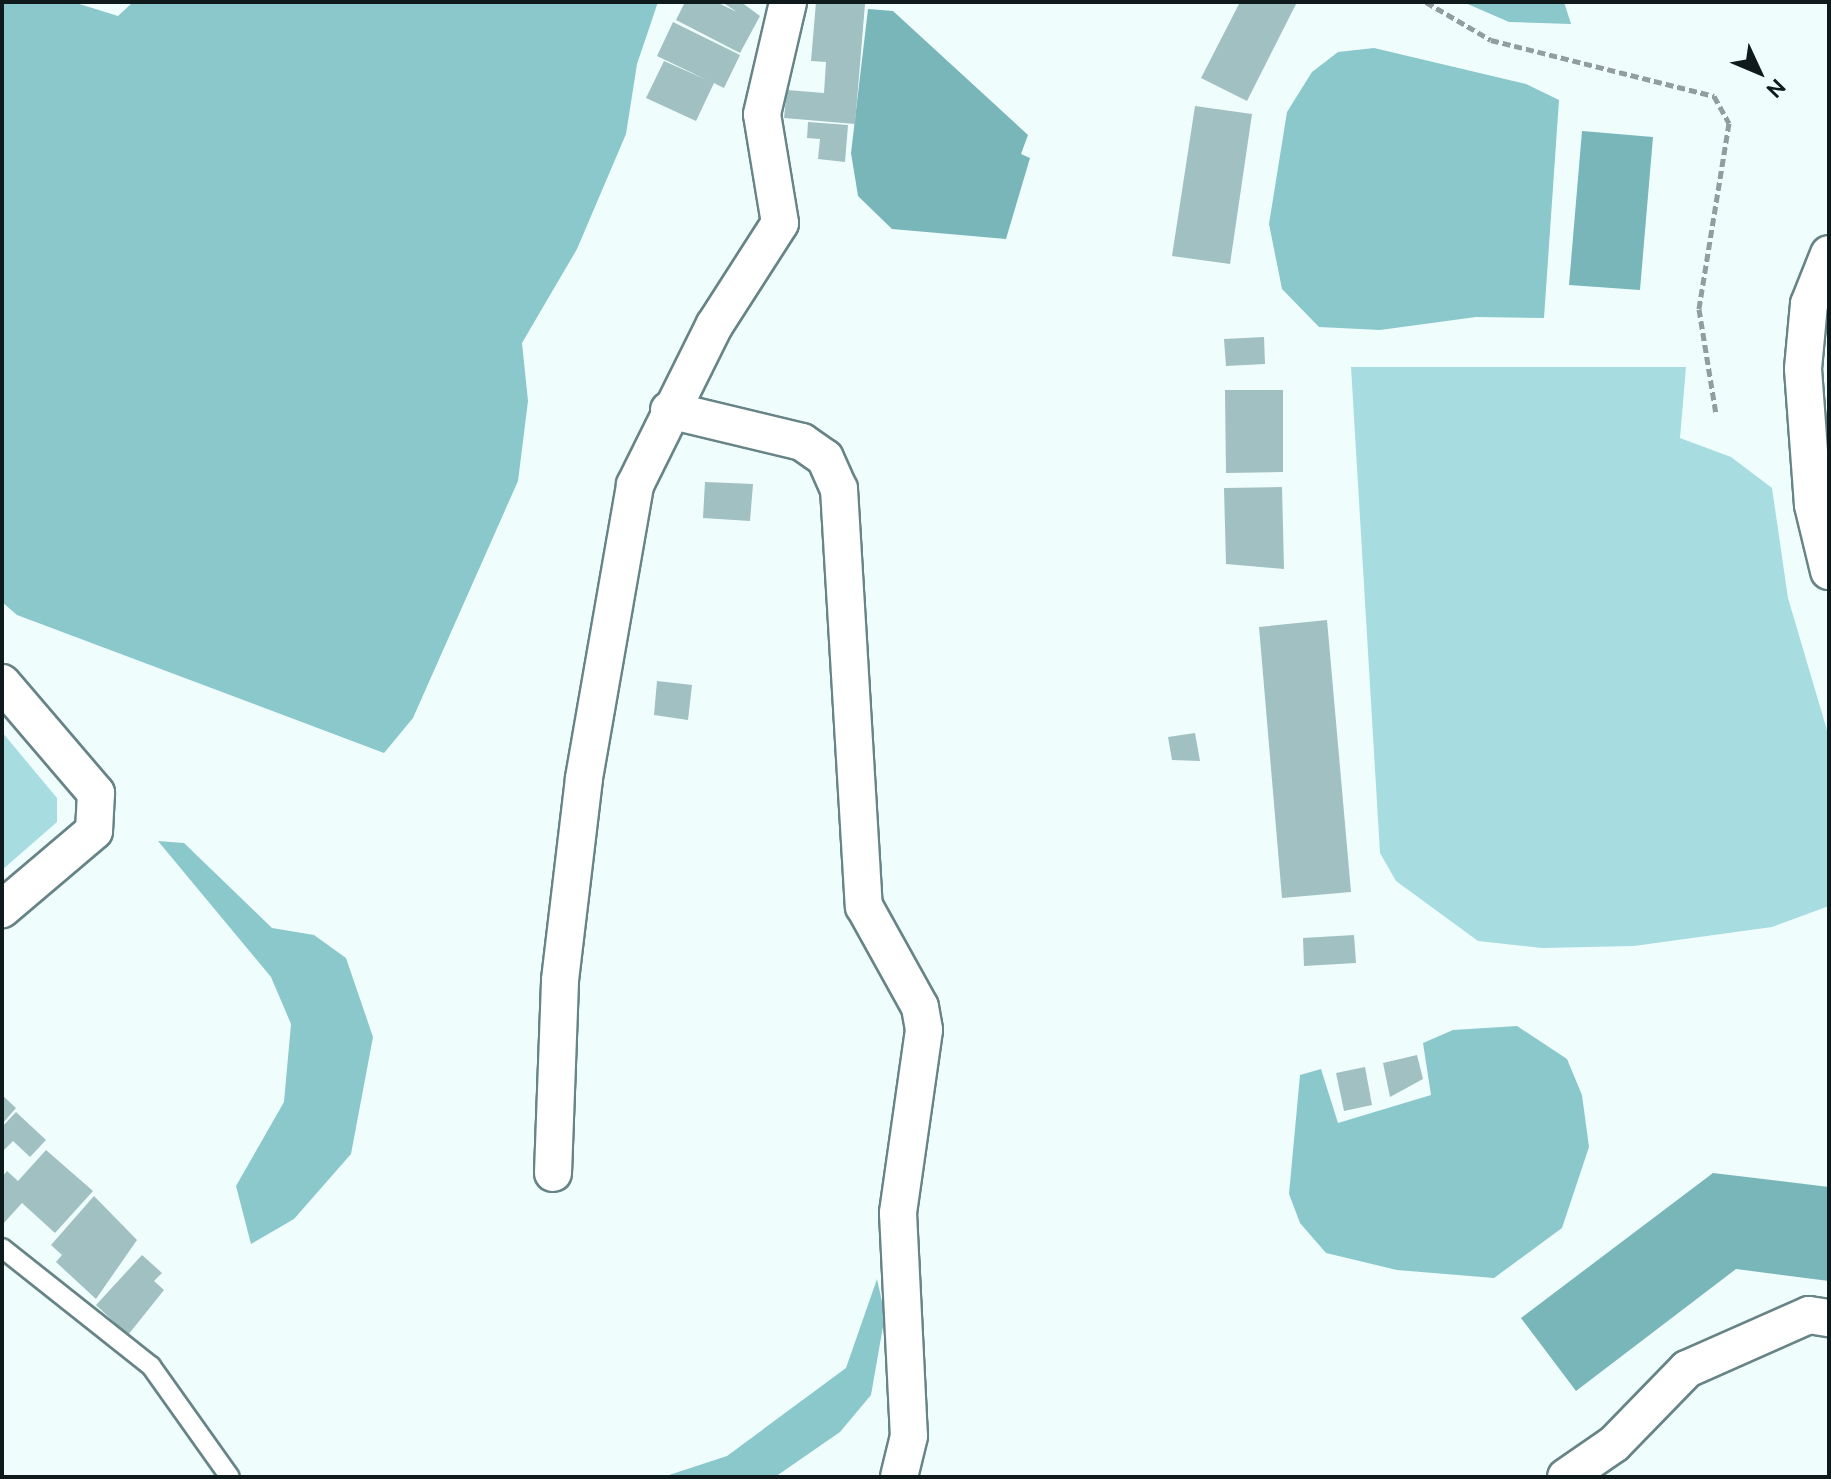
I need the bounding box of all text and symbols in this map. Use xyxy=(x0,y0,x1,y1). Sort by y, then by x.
north arrow xyxy=(1719,32,1799,112)
text: N xyxy=(1762,74,1791,104)

